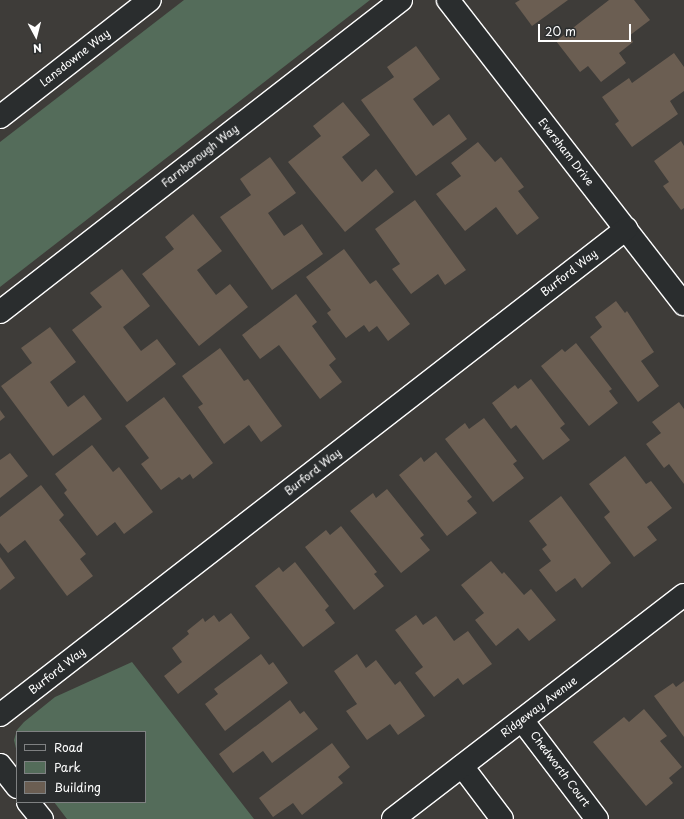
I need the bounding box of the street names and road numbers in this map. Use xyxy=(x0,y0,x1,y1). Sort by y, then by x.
street label: Lansdowne Way xyxy=(37,27,113,89)
street label: Eversham Drive xyxy=(535,115,597,189)
street label: Farnborough Way xyxy=(159,122,241,190)
street label: Burford Way xyxy=(538,247,600,299)
street label: Burford Way xyxy=(282,446,344,498)
street label: Burford Way xyxy=(26,645,88,697)
street label: Ridgeway Avenue xyxy=(498,674,580,740)
street label: Chedworth Court xyxy=(527,729,593,809)

